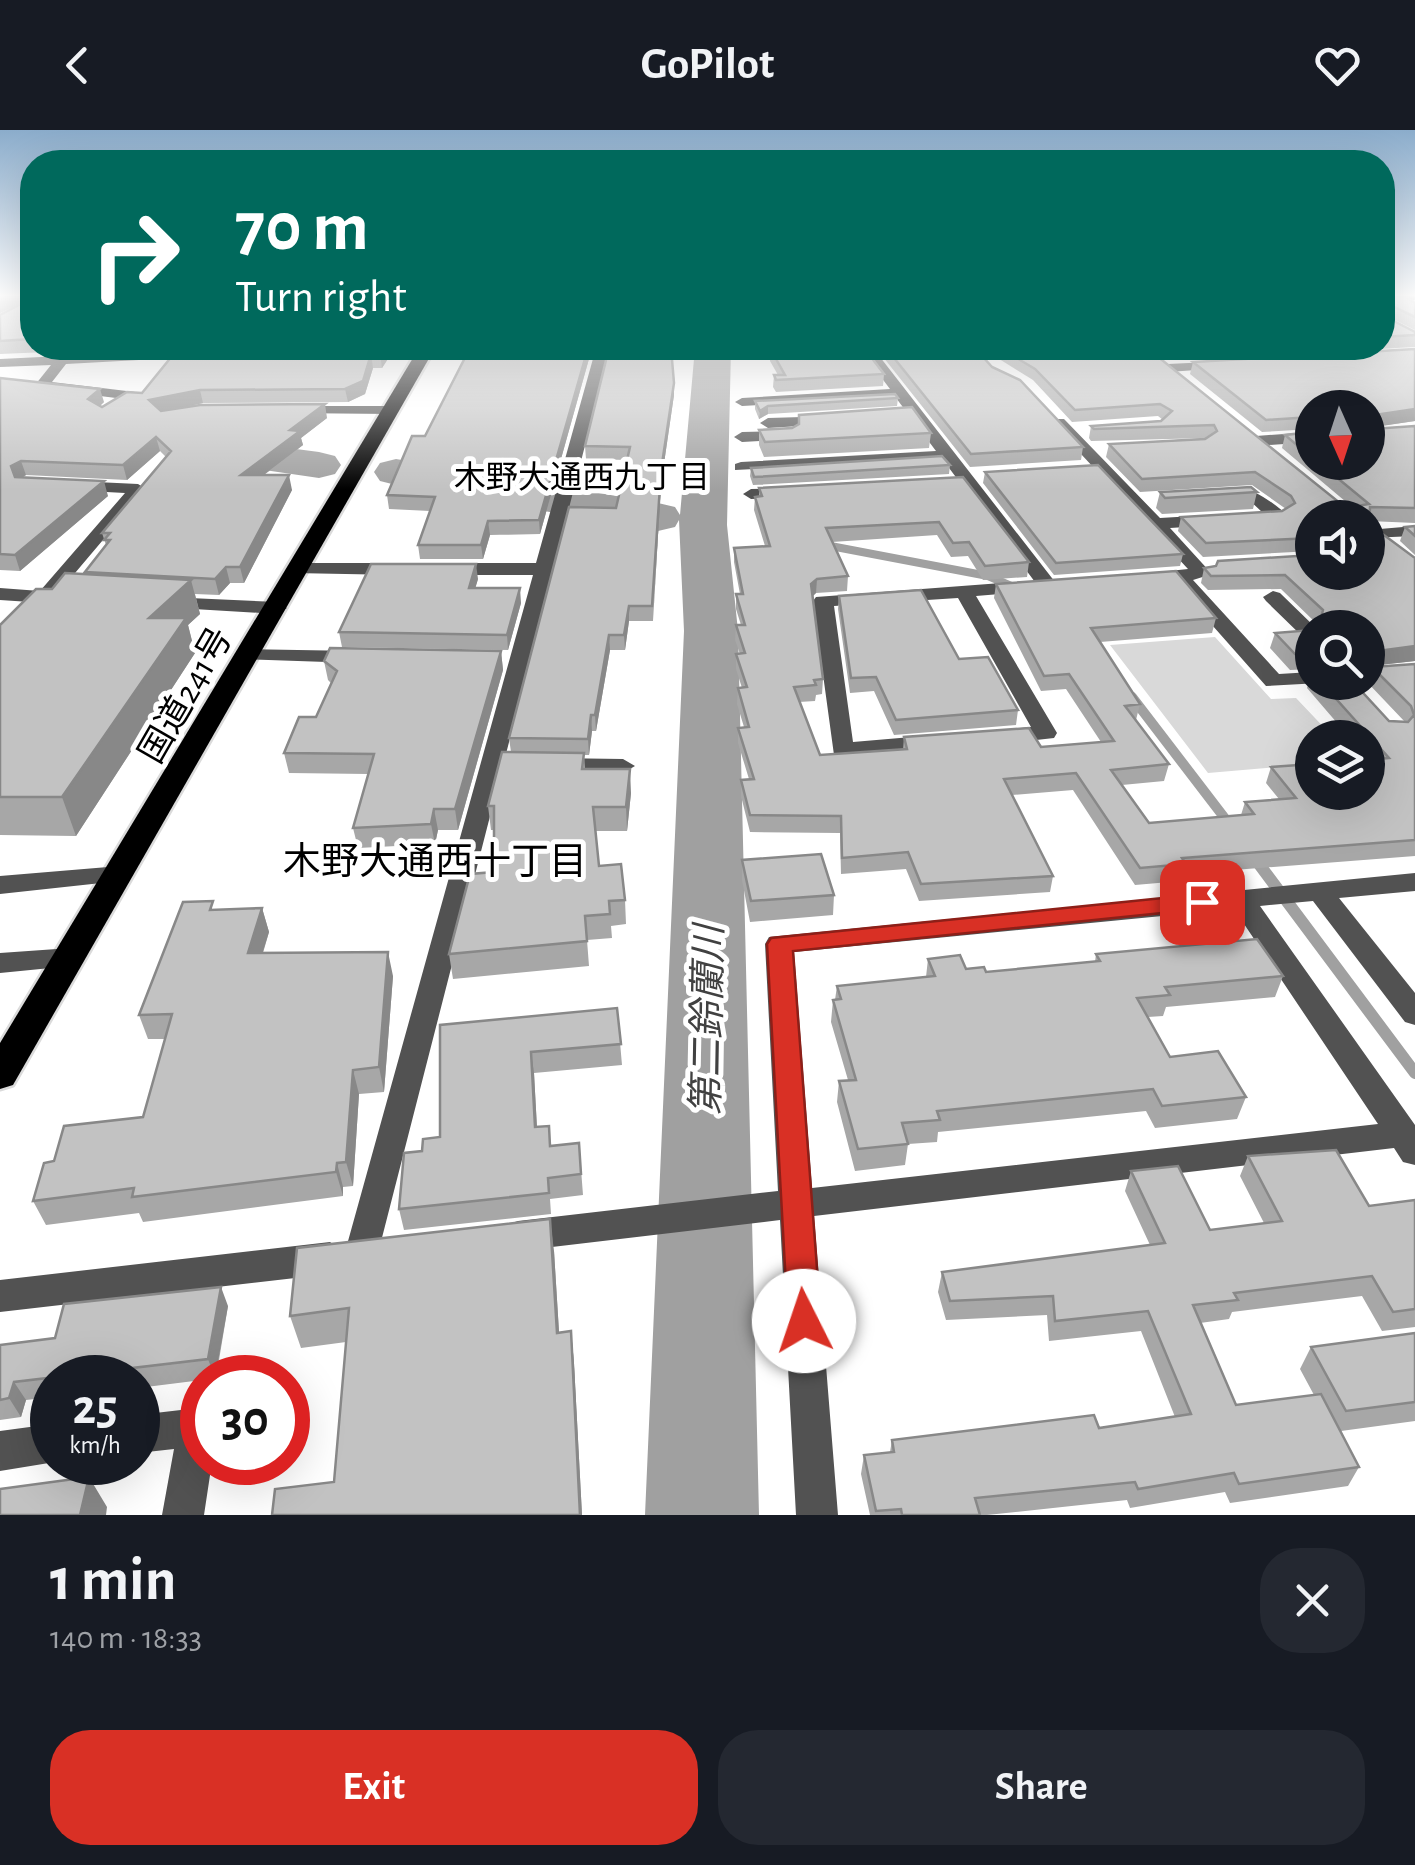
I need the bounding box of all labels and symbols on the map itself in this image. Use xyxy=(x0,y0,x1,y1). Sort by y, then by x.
north arrow xyxy=(1295,390,1385,480)
district label: 木野大通西九丁目 xyxy=(454,461,710,494)
street label: 国道241号 xyxy=(132,621,239,769)
district label: 木野大通西十丁目 xyxy=(283,841,587,882)
pin xyxy=(1160,860,1245,945)
water label: 第二鈴蘭川 xyxy=(685,921,730,1115)
position arrow xyxy=(752,1269,856,1373)
speed limit sign: 30 xyxy=(180,1355,310,1485)

